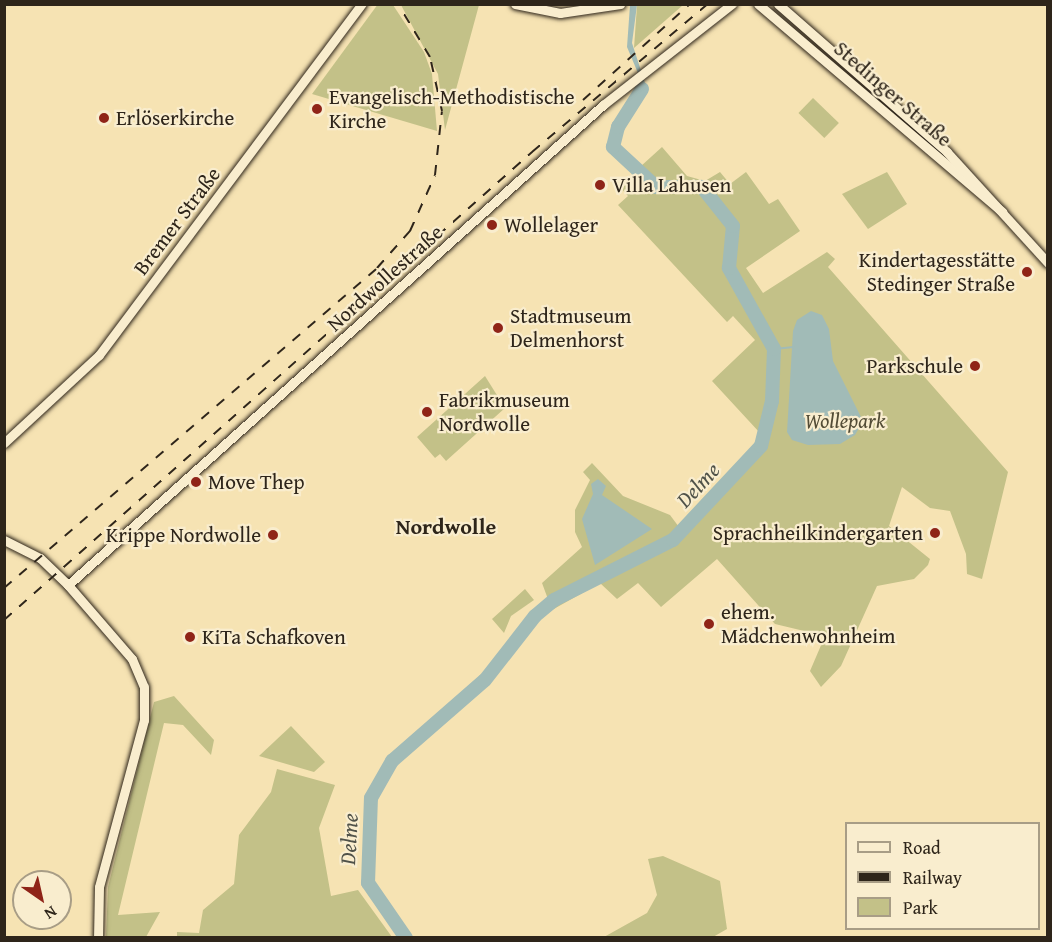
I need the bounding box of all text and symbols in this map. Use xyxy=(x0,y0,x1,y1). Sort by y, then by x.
street label: Stedinger Straße xyxy=(829,36,957,152)
place label: Evangelisch-Methodistische Kirche xyxy=(329,84,575,134)
marker: Evangelisch-Methodistische Kirche xyxy=(310,102,324,116)
place label: Erlöserkirche xyxy=(116,105,234,131)
marker: Erlöserkirche xyxy=(97,111,111,125)
street label: Bremer Straße xyxy=(128,162,226,280)
place label: Villa Lahusen xyxy=(612,172,731,198)
marker: Villa Lahusen xyxy=(593,178,607,192)
place label: Wollelager xyxy=(504,212,598,238)
marker: Wollelager xyxy=(485,218,499,232)
street label: Nordwollestraße xyxy=(322,219,448,337)
place label: Kindertagesstätte Stedinger Straße xyxy=(859,247,1015,297)
marker: Kindertagesstätte Stedinger Straße xyxy=(1020,265,1034,279)
place label: Stadtmuseum Delmenhorst xyxy=(510,303,631,353)
marker: Stadtmuseum Delmenhorst xyxy=(491,321,505,335)
place label: Parkschule xyxy=(866,353,963,379)
marker: Parkschule xyxy=(968,359,982,373)
place label: Fabrikmuseum Nordwolle xyxy=(439,387,570,437)
marker: Fabrikmuseum Nordwolle xyxy=(420,405,434,419)
park label: Wollepark xyxy=(805,408,885,434)
water label: Delme xyxy=(671,457,725,513)
place label: Move Thep xyxy=(208,469,305,495)
marker: Move Thep xyxy=(189,475,203,489)
district label: Nordwolle xyxy=(396,514,496,540)
place label: Sprachheilkindergarten xyxy=(713,520,923,546)
place label: Krippe Nordwolle xyxy=(106,522,261,548)
marker: Sprachheilkindergarten xyxy=(928,526,942,540)
marker: Krippe Nordwolle xyxy=(266,528,280,542)
place label: ehem. Mädchenwohnheim xyxy=(721,599,895,649)
marker: ehem. Mädchenwohnheim xyxy=(702,617,716,631)
place label: KiTa Schafkoven xyxy=(202,624,346,650)
marker: KiTa Schafkoven xyxy=(183,630,197,644)
water label: Delme xyxy=(334,813,364,865)
legend xyxy=(845,822,1040,930)
text: Road xyxy=(903,834,941,861)
text: Railway xyxy=(903,864,962,891)
north arrow xyxy=(12,870,72,930)
text: Park xyxy=(903,894,938,921)
text: N xyxy=(40,900,62,926)

